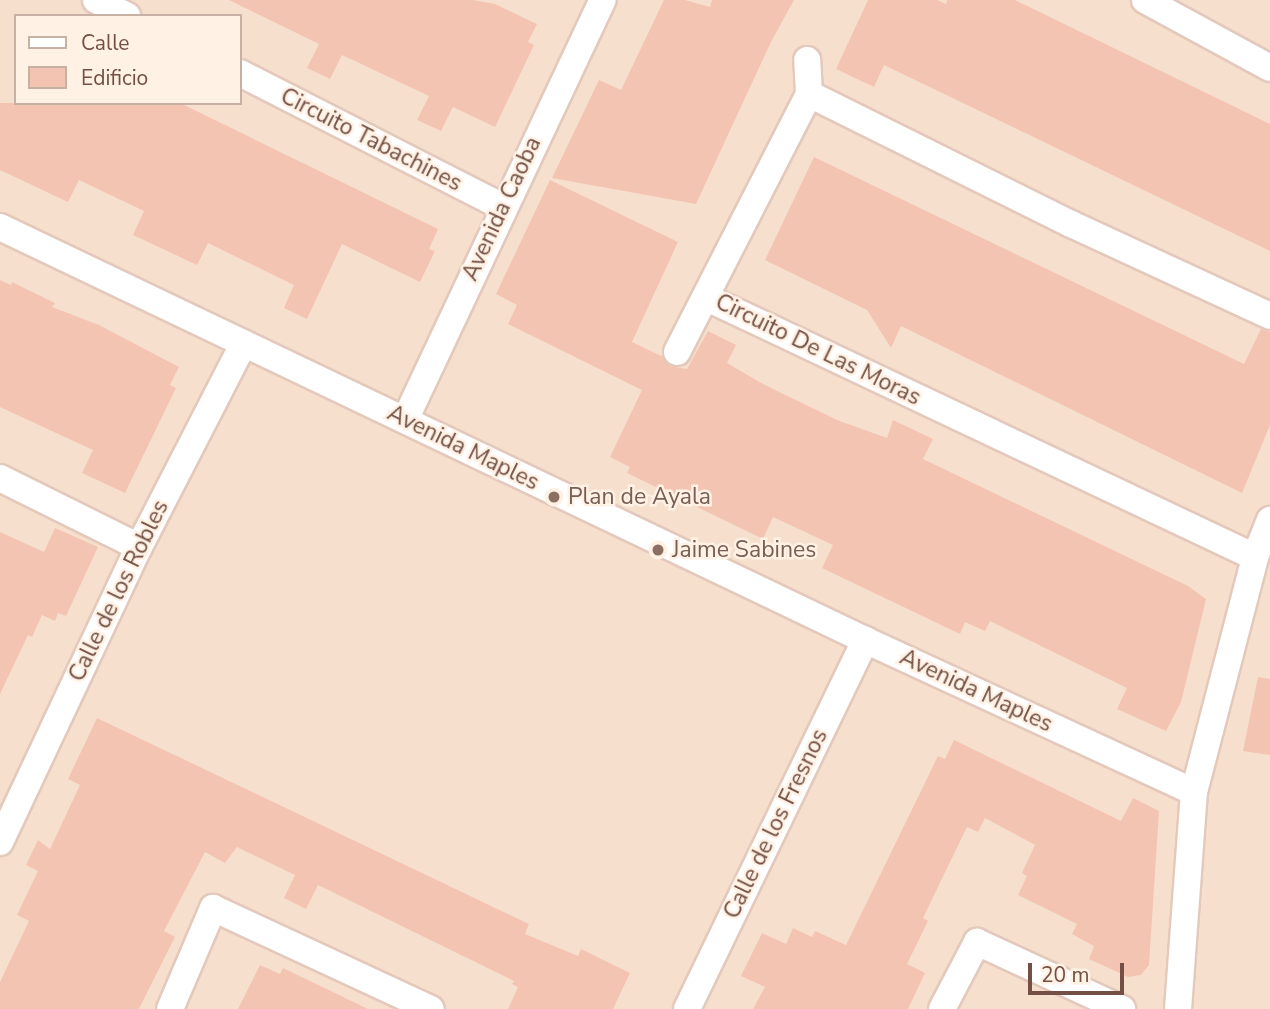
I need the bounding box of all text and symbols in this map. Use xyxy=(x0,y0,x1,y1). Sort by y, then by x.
legend xyxy=(14,14,242,105)
text: Calle xyxy=(81,29,129,57)
text: Edificio xyxy=(81,64,148,92)
street label: Circuito Tabachines xyxy=(276,82,466,198)
street label: Avenida Caoba xyxy=(457,133,547,285)
street label: Circuito De Las Moras xyxy=(711,288,925,412)
street label: Avenida Maples xyxy=(383,399,543,497)
place label: Plan de Ayala xyxy=(568,483,711,511)
marker: Plan de Ayala xyxy=(546,489,562,505)
street label: Calle de los Robles xyxy=(63,496,175,686)
place label: Jaime Sabines xyxy=(672,536,816,564)
marker: Jaime Sabines xyxy=(650,542,666,558)
street label: Avenida Maples xyxy=(895,644,1057,738)
street label: Calle de los Fresnos xyxy=(718,725,834,923)
scale bar xyxy=(1032,950,1128,994)
text: 20 m xyxy=(1041,961,1090,989)

